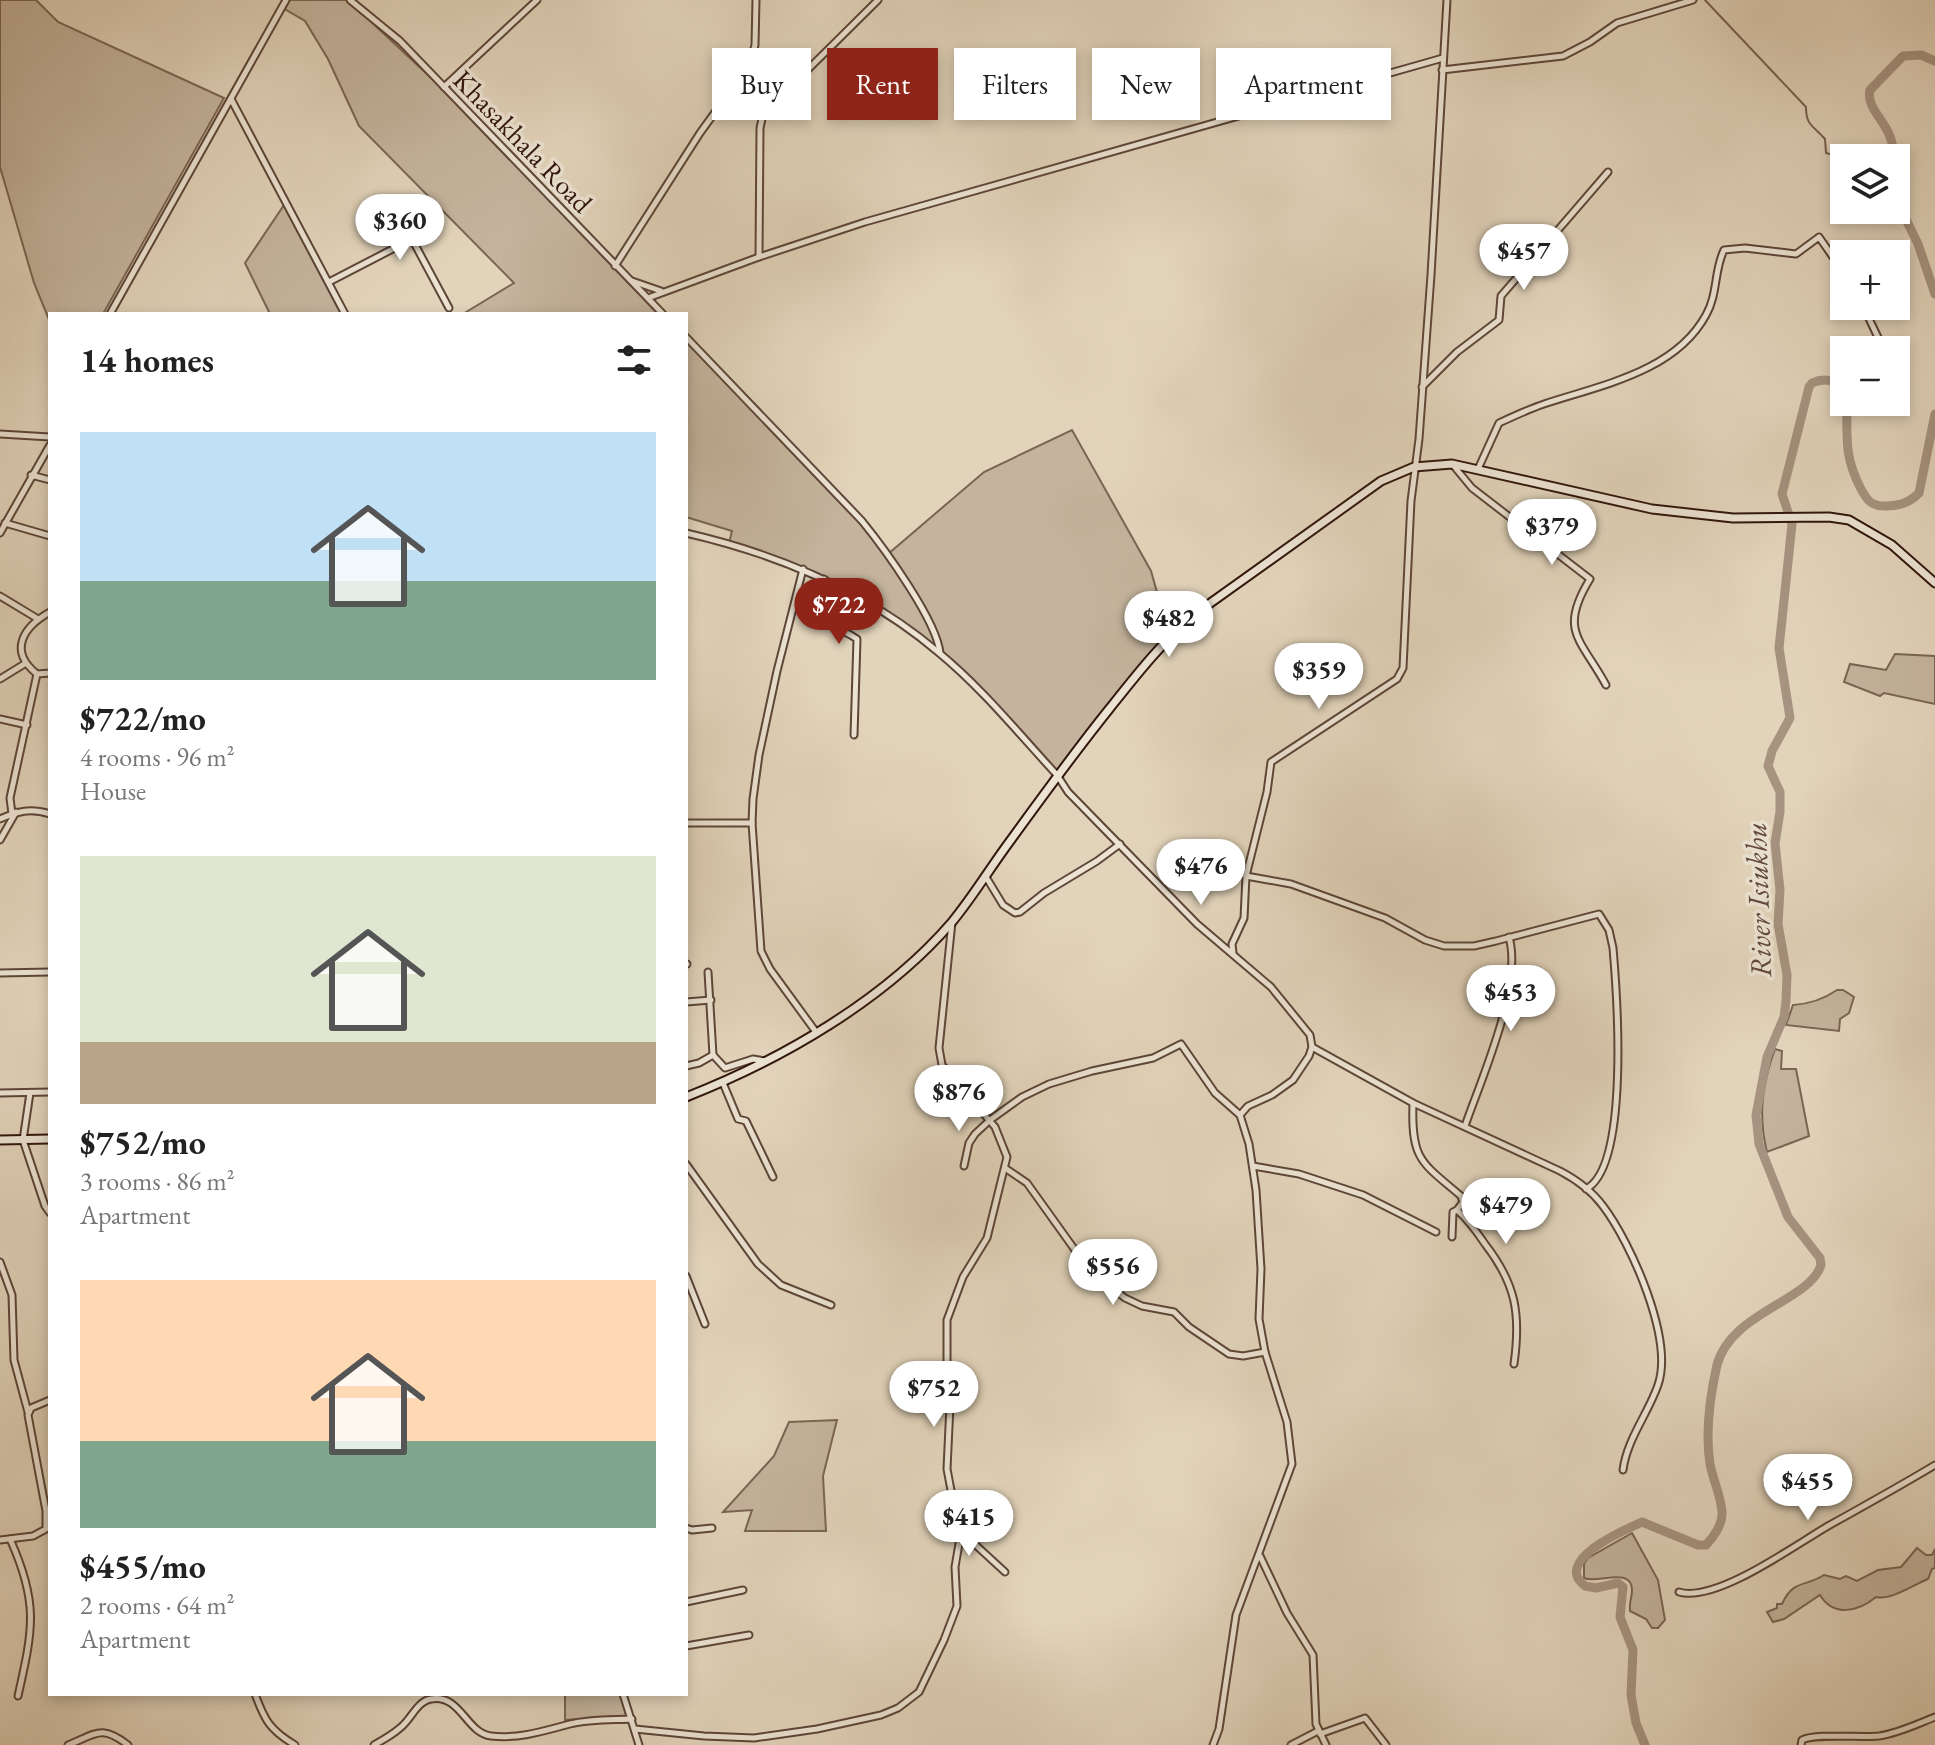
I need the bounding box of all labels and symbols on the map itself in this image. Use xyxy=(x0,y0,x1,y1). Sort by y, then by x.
street label: Khasakhala Road xyxy=(446,62,601,221)
pin: $360 xyxy=(353,194,447,262)
pin: $457 xyxy=(1477,224,1571,292)
pin: $379 xyxy=(1505,499,1599,567)
pin: $722 xyxy=(792,578,886,646)
pin: $482 xyxy=(1122,591,1216,659)
pin: $359 xyxy=(1272,643,1366,711)
water label: River Isiukhu xyxy=(1736,822,1780,978)
pin: $476 xyxy=(1154,839,1248,907)
pin: $453 xyxy=(1464,965,1558,1033)
pin: $876 xyxy=(912,1065,1006,1133)
pin: $479 xyxy=(1459,1178,1553,1246)
pin: $556 xyxy=(1066,1239,1160,1307)
pin: $752 xyxy=(887,1361,981,1429)
pin: $455 xyxy=(1761,1454,1855,1522)
pin: $415 xyxy=(922,1490,1016,1558)

